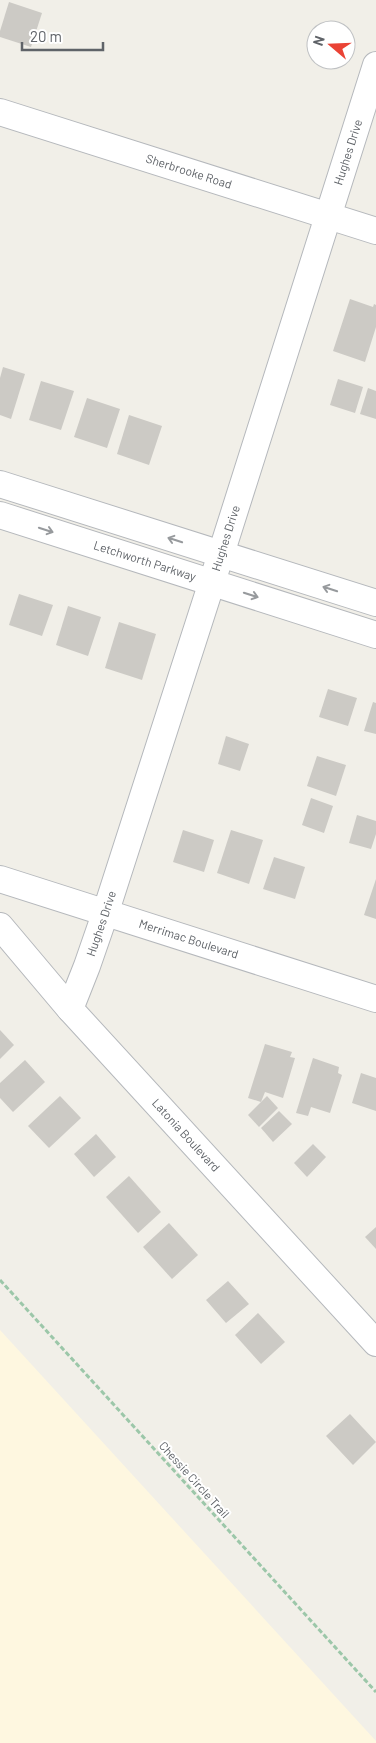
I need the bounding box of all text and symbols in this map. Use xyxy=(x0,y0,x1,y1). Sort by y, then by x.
scale bar xyxy=(22,20,104,52)
north arrow xyxy=(306,20,356,70)
text: 20 m xyxy=(30,27,62,45)
text: N xyxy=(309,33,328,48)
street label: Hughes Drive xyxy=(330,117,364,187)
street label: Sherbrooke Road xyxy=(144,151,234,191)
street label: Hughes Drive xyxy=(208,503,242,573)
one-way arrow xyxy=(38,526,54,535)
one-way arrow xyxy=(167,534,183,544)
street label: Letchworth Parkway xyxy=(92,537,198,583)
one-way arrow xyxy=(322,583,338,593)
one-way arrow xyxy=(243,591,259,600)
street label: Hughes Drive xyxy=(83,889,118,958)
street label: Merrimac Boulevard xyxy=(137,916,240,961)
street label: Latonia Boulevard xyxy=(150,1095,223,1174)
street label: Chessie Circle Trail xyxy=(157,1438,233,1520)

